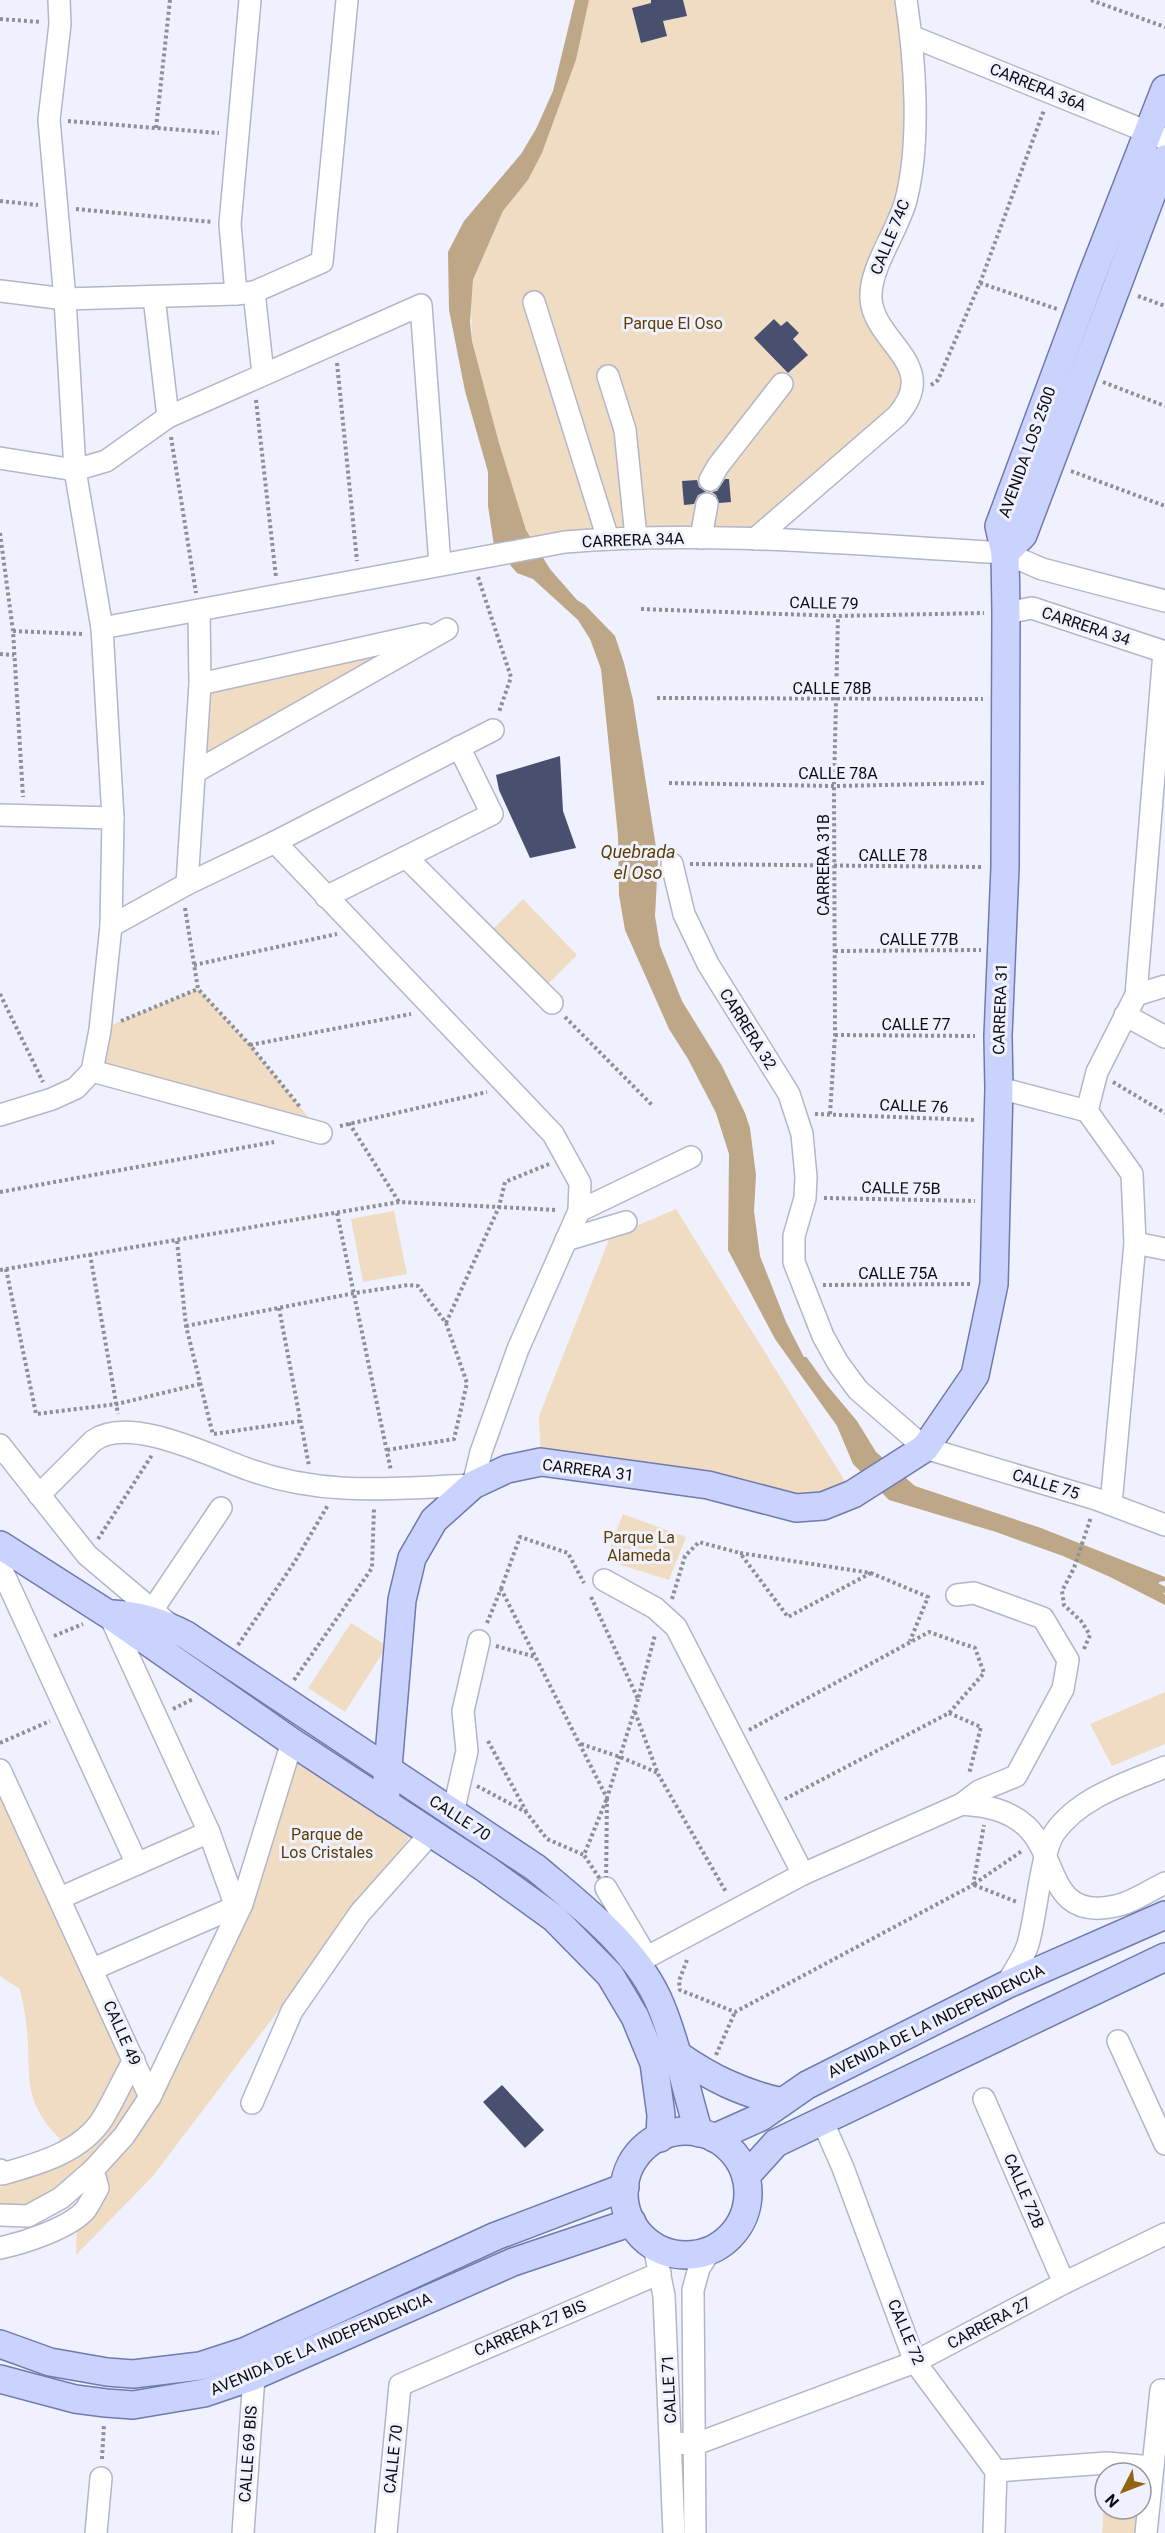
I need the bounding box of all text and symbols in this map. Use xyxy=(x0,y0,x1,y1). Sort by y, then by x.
street label: CARRERA 36A xyxy=(987,59,1090,115)
street label: CALLE 74C xyxy=(866,197,914,277)
park label: Parque El Oso xyxy=(623,314,723,333)
street label: AVENIDA LOS 2500 xyxy=(994,384,1060,520)
street label: CARRERA 34A xyxy=(582,529,685,551)
street label: CALLE 79 xyxy=(789,593,859,613)
street label: CARRERA 34 xyxy=(1039,603,1133,649)
street label: CALLE 78B xyxy=(792,679,872,698)
street label: CALLE 78A xyxy=(798,764,878,783)
street label: CARRERA 31B xyxy=(814,814,833,916)
water label: Quebrada el Oso xyxy=(600,841,676,883)
street label: CALLE 78 xyxy=(858,846,928,865)
street label: CALLE 77B xyxy=(879,930,959,949)
street label: CARRERA 31 xyxy=(989,963,1011,1055)
street label: CARRERA 32 xyxy=(716,985,780,1073)
street label: CALLE 77 xyxy=(881,1015,951,1034)
street label: CALLE 76 xyxy=(879,1095,949,1117)
street label: CALLE 75B xyxy=(861,1178,941,1198)
street label: CALLE 75A xyxy=(858,1264,938,1283)
street label: CARRERA 31 xyxy=(541,1455,635,1485)
street label: CALLE 75 xyxy=(1010,1465,1082,1503)
park label: Parque La Alameda xyxy=(603,1528,675,1565)
street label: CALLE 70 xyxy=(426,1791,494,1845)
park label: Parque de Los Cristales xyxy=(281,1825,373,1862)
street label: AVENIDA DE LA INDEPENDENCIA xyxy=(825,1960,1048,2082)
street label: CALLE 49 xyxy=(99,1998,145,2068)
street label: CALLE 72B xyxy=(1000,2151,1048,2231)
street label: AVENIDA DE LA INDEPENDENCIA xyxy=(207,2288,435,2399)
street label: CARRERA 27 xyxy=(944,2293,1034,2353)
street label: CARRERA 27 BIS xyxy=(471,2296,589,2360)
street label: CALLE 72 xyxy=(884,2296,928,2368)
street label: CALLE 71 xyxy=(658,2354,680,2424)
street label: CALLE 69 BIS xyxy=(235,2405,261,2503)
street label: CALLE 70 xyxy=(380,2424,406,2494)
north arrow xyxy=(1093,2461,1153,2521)
text: N xyxy=(1101,2490,1123,2511)

